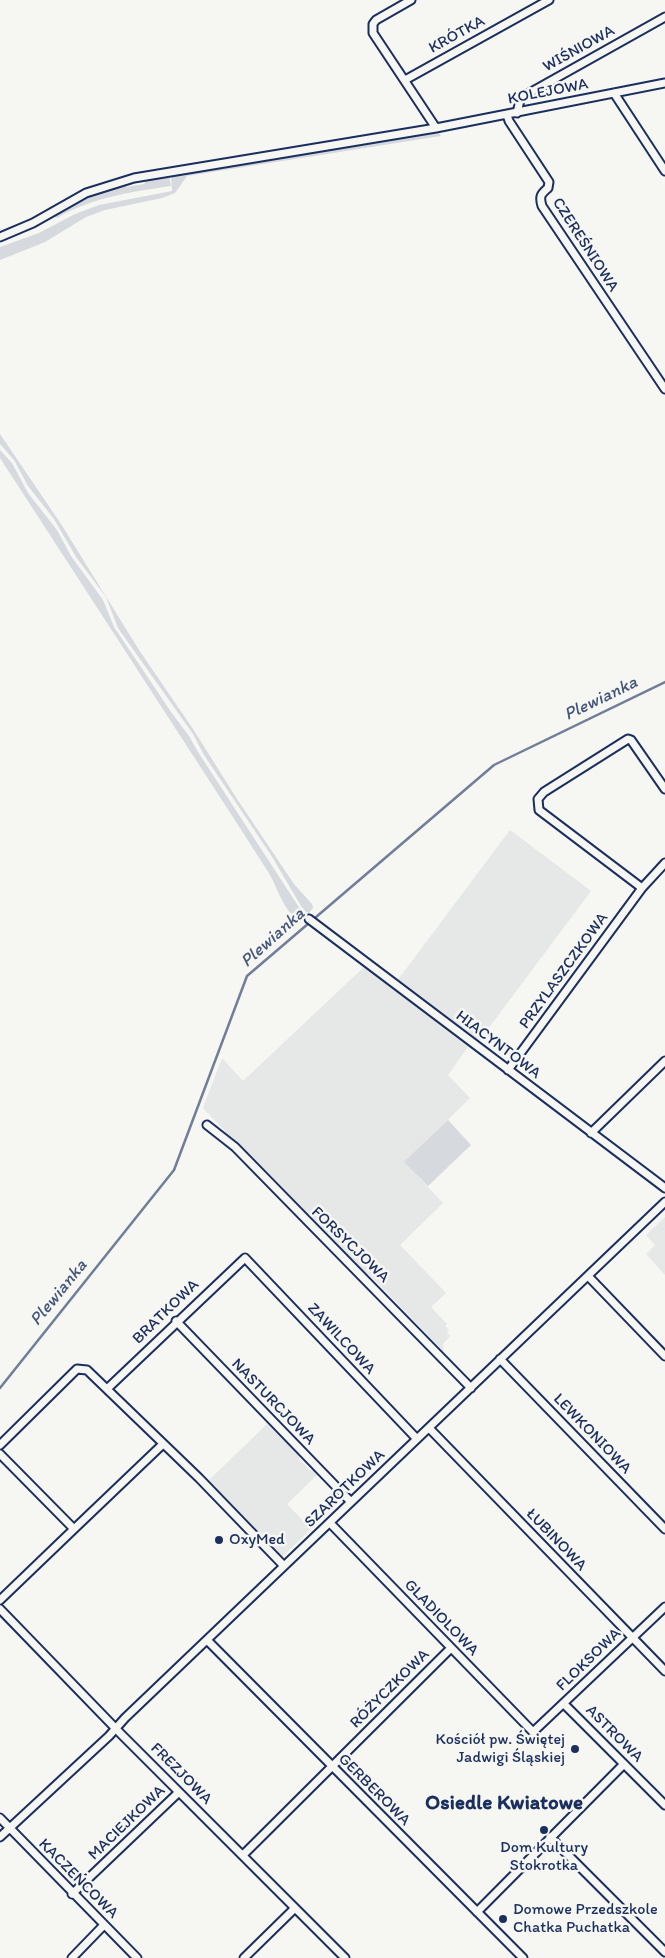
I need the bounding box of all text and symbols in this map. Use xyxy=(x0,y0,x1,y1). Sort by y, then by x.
street label: KRÓTKA xyxy=(426,12,488,58)
street label: WIŚNIOWA xyxy=(540,21,618,77)
street label: KOLEJOWA xyxy=(506,75,590,109)
street label: CZEREŚNIOWA xyxy=(547,194,623,296)
water label: Plewianka xyxy=(561,672,641,726)
water label: Plewianka xyxy=(236,904,310,972)
street label: PRZYLASZCZKOWA xyxy=(515,909,613,1033)
street label: HIACYNTOWA xyxy=(452,1007,544,1083)
street label: FORSYCJOWA xyxy=(307,1203,393,1287)
water label: Plewianka xyxy=(26,1255,92,1331)
street label: BRATKOWA xyxy=(129,1276,203,1348)
street label: ZAWILCOWA xyxy=(303,1299,379,1379)
street label: NASTURCJOWA xyxy=(227,1355,319,1449)
street label: LEWKONIOWA xyxy=(549,1390,635,1478)
street label: SZAROTKOWA xyxy=(301,1446,389,1532)
street label: ŁUBINOWA xyxy=(522,1505,590,1575)
place label: OxyMed xyxy=(229,1530,285,1550)
marker: OxyMed xyxy=(213,1534,225,1546)
street label: GLADIOLOWA xyxy=(400,1576,482,1660)
street label: FLOKSOWA xyxy=(553,1624,625,1696)
street label: RÓŻYCZKOWA xyxy=(346,1645,434,1733)
street label: ASTROWA xyxy=(581,1701,647,1767)
place label: Kościół pw. Świętej Jadwigi Śląskiej xyxy=(436,1730,565,1768)
street label: FREZJOWA xyxy=(146,1739,216,1809)
marker: Kościół pw. Świętej Jadwigi Śląskiej xyxy=(569,1743,581,1755)
street label: GERBEROWA xyxy=(334,1750,414,1830)
street label: MACIEJKOWA xyxy=(85,1782,169,1864)
district label: Osiedle Kwiatowe xyxy=(425,1791,583,1817)
marker: Dom Kultury Stokrotka xyxy=(538,1824,550,1836)
street label: KACZEŃCOWA xyxy=(34,1835,122,1923)
place label: Dom Kultury Stokrotka xyxy=(500,1838,588,1876)
place label: Domowe Przedszkole Chatka Puchatka xyxy=(513,1900,658,1938)
marker: Domowe Przedszkole Chatka Puchatka xyxy=(497,1913,509,1925)

